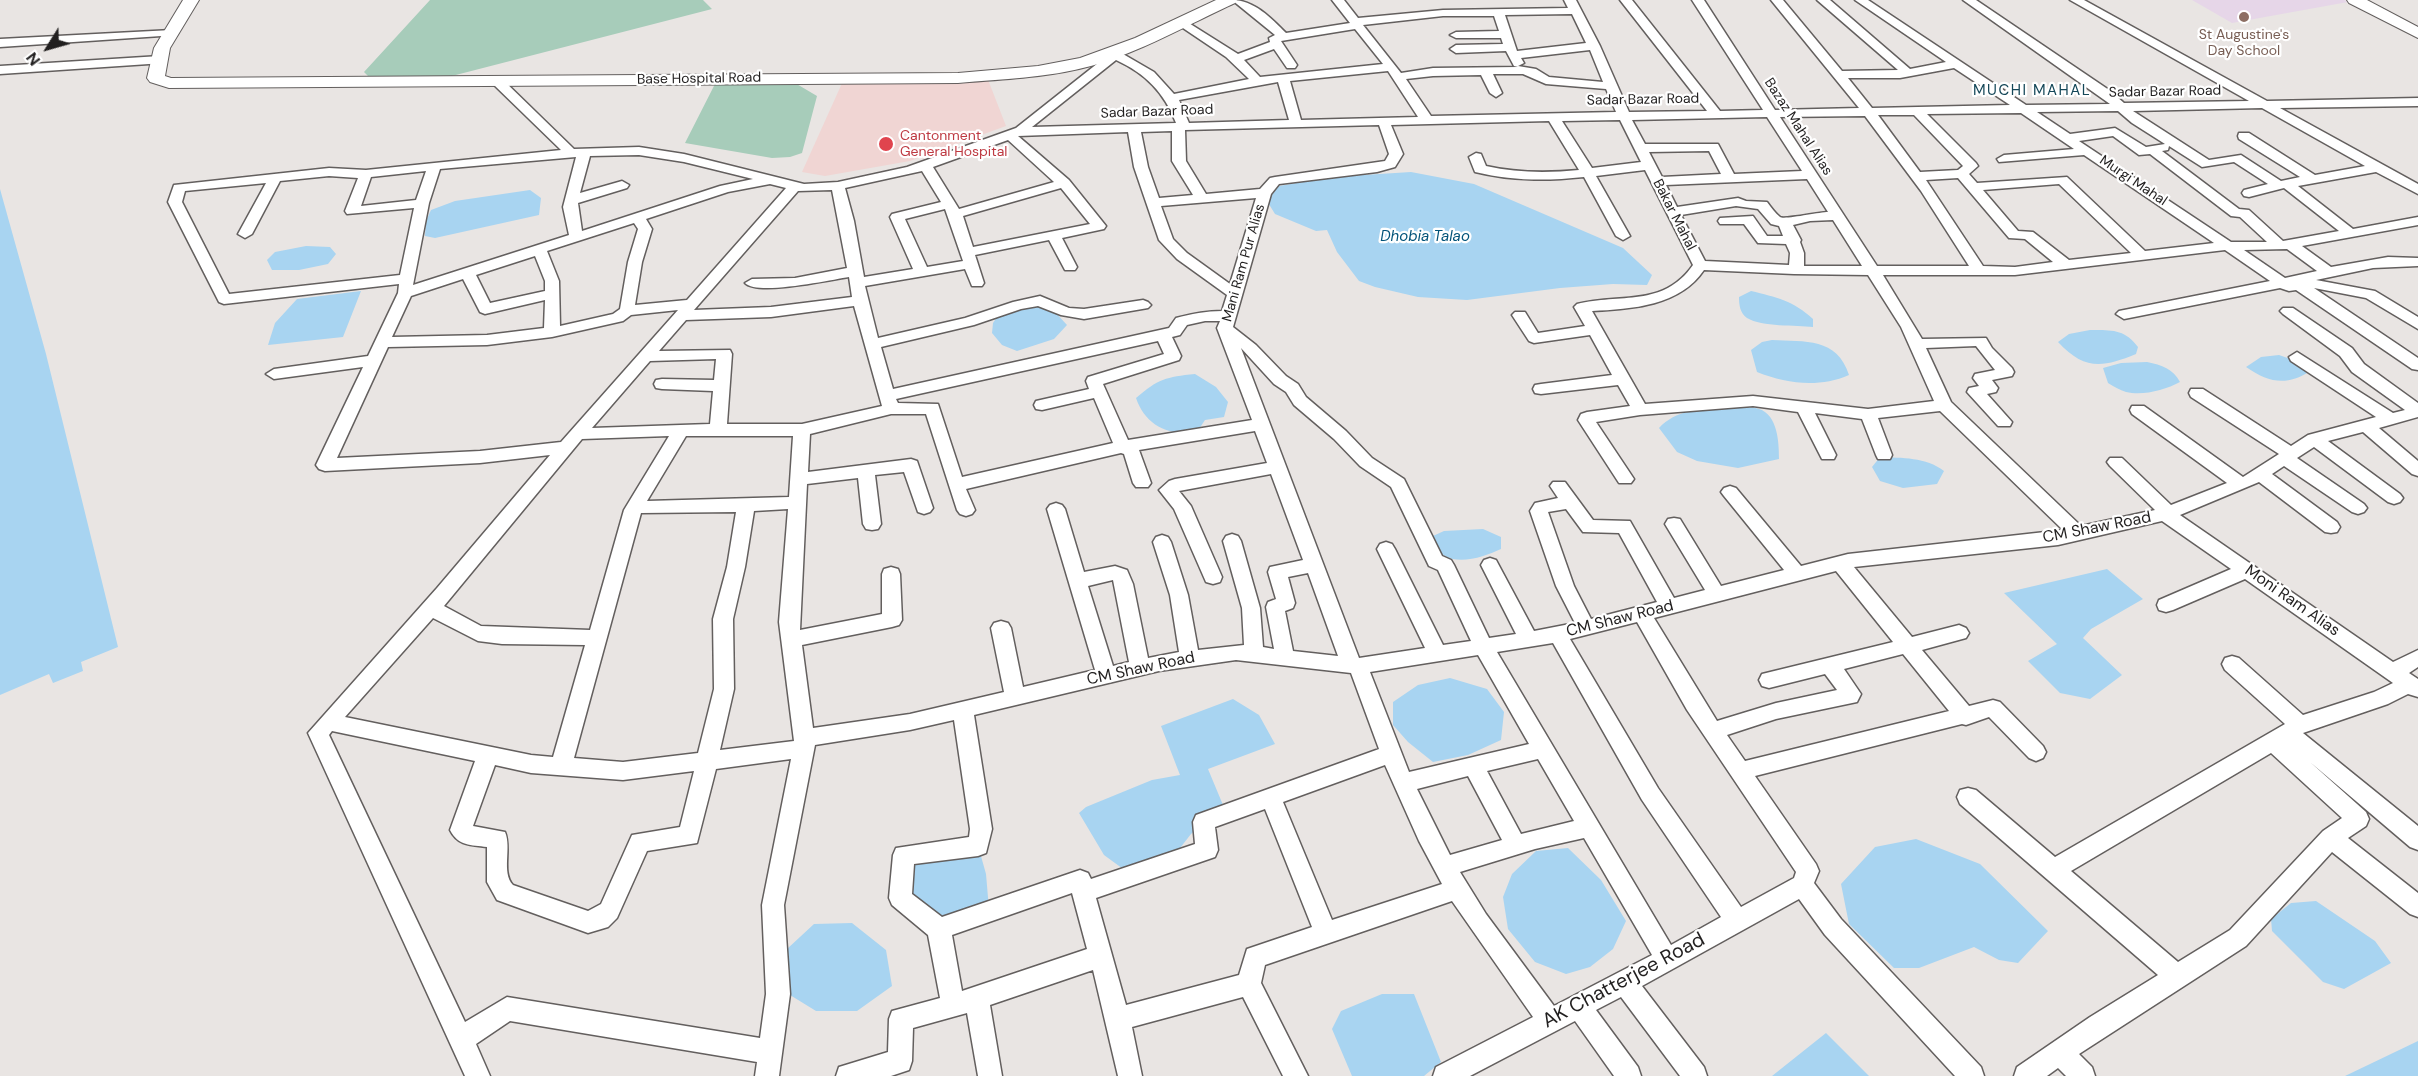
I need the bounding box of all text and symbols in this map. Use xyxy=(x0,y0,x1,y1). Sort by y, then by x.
marker: St Augustine's Day School xyxy=(2237,10,2251,24)
north arrow xyxy=(18,18,78,78)
place label: St Augustine's Day School xyxy=(2199,27,2289,60)
text: N xyxy=(21,48,45,70)
street label: Base Hospital Road xyxy=(637,70,761,88)
street label: Bazaz Mahal Alias xyxy=(1760,75,1836,179)
district label: MUCHI MAHAL xyxy=(1973,82,2091,100)
street label: Sadar Bazar Road xyxy=(2109,83,2221,101)
street label: Sadar Bazar Road xyxy=(1587,91,1699,109)
street label: Sadar Bazar Road xyxy=(1100,102,1214,122)
place label: Cantonment General Hospital xyxy=(900,128,1007,160)
marker: Cantonment General Hospital xyxy=(877,135,895,153)
street label: Murgi Mahal xyxy=(2096,152,2170,210)
street label: Bakar Mahal xyxy=(1649,177,1699,253)
street label: Mani Ram Pur Alias xyxy=(1219,202,1269,324)
water label: Dhobia Talao xyxy=(1380,228,1470,246)
street label: CM Shaw Road xyxy=(2041,508,2153,548)
street label: Moni Ram Alias xyxy=(2241,561,2343,641)
street label: CM Shaw Road xyxy=(1564,596,1676,642)
street label: CM Shaw Road xyxy=(1085,648,1197,690)
street label: AK Chatterjee Road xyxy=(1539,928,1709,1034)

